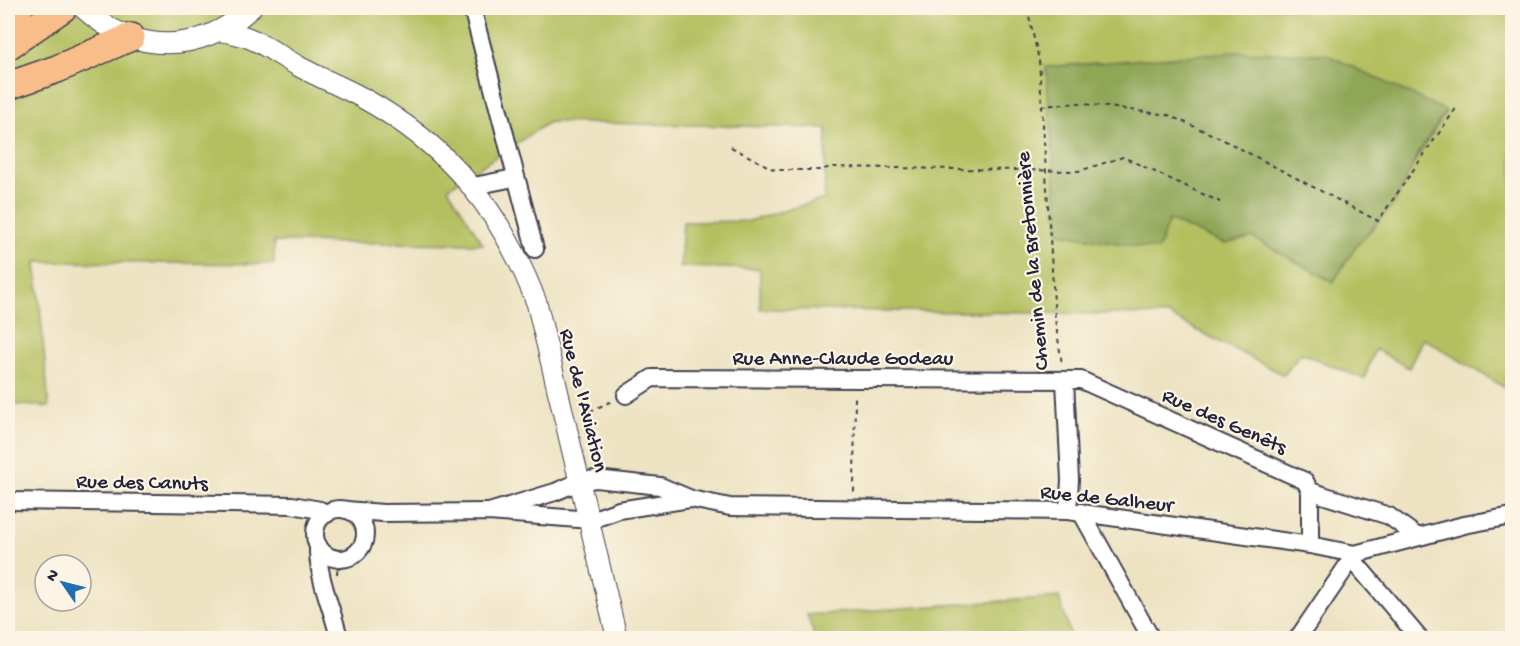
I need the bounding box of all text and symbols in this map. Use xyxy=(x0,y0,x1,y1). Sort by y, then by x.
street label: Chemin de la Bretonnière xyxy=(1012,149,1056,371)
street label: Rue de l'Aviation xyxy=(552,327,611,475)
street label: Rue Anne-Claude Godeau xyxy=(733,348,954,373)
street label: Rue des Genêts xyxy=(1157,385,1291,462)
street label: Rue des Canuts xyxy=(76,471,209,498)
street label: Rue de Galheur xyxy=(1039,481,1176,520)
north arrow xyxy=(33,553,93,613)
text: N xyxy=(43,566,65,586)

